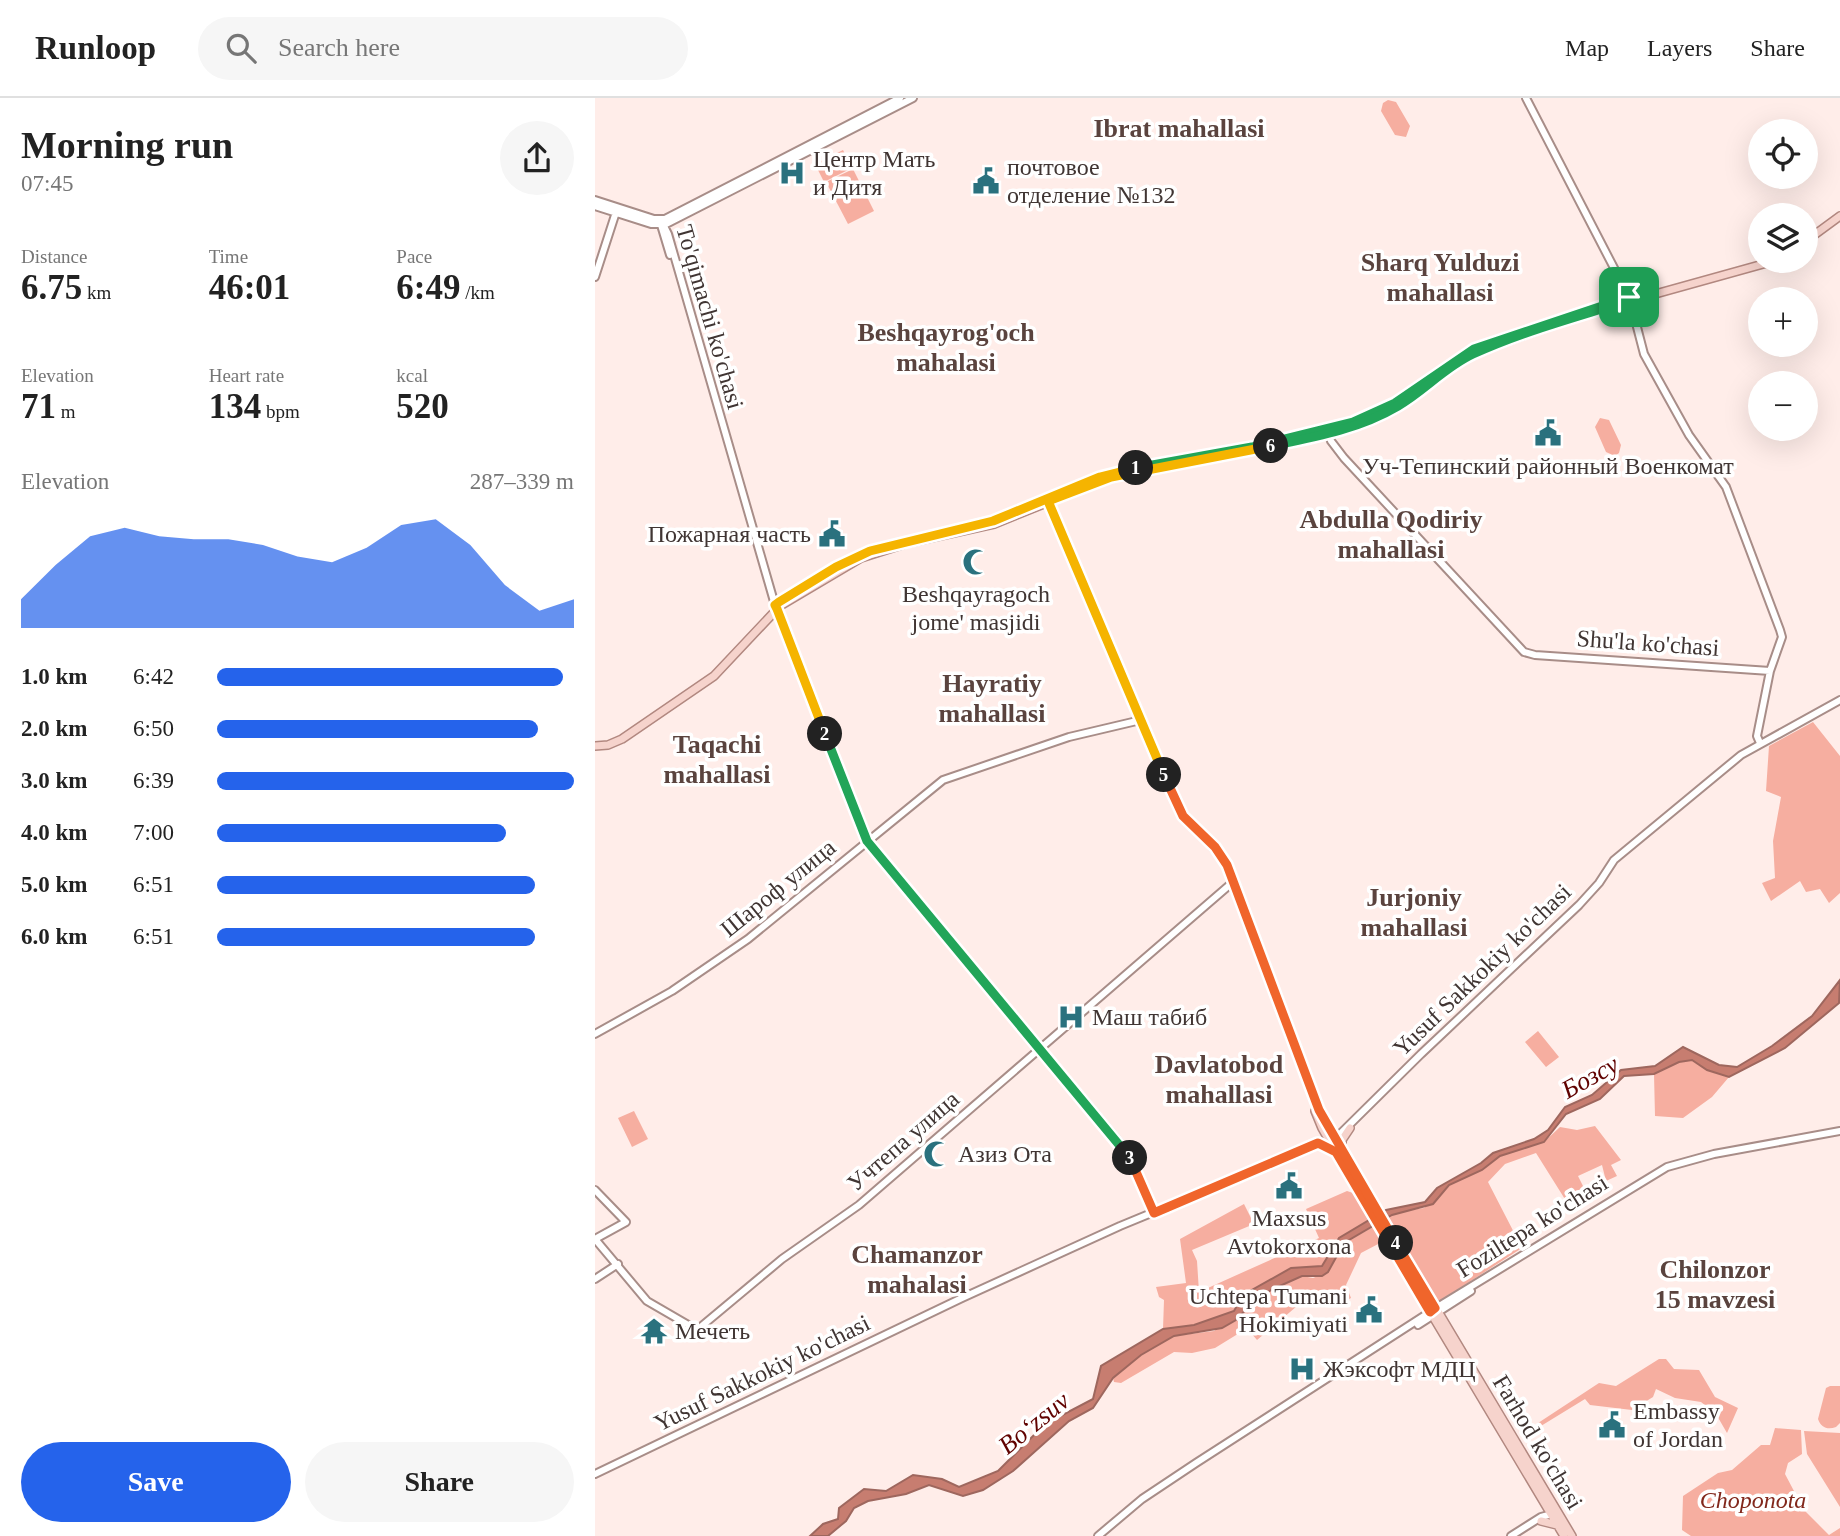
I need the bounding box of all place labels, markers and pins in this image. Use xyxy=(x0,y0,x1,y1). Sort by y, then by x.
place label: Центр Мать и Дитя xyxy=(813,146,935,200)
place label: почтовое отделение №132 xyxy=(1007,154,1176,208)
hospital icon: Центр Мать и Дитя xyxy=(777,158,807,188)
public building icon: почтовое отделение №132 xyxy=(971,166,1001,196)
pin xyxy=(1599,267,1659,327)
public building icon: Уч-Тепинский районный Военкомат xyxy=(1533,418,1563,448)
pin: 6 xyxy=(1253,428,1289,464)
pin: 1 xyxy=(1119,450,1153,486)
place label: Уч-Тепинский районный Военкомат xyxy=(1362,453,1734,479)
public building icon: Пожарная часть xyxy=(817,519,847,549)
place label: Пожарная часть xyxy=(648,521,811,547)
mosque icon: Beshqayragoch jome' masjidi xyxy=(961,547,991,577)
place label: Beshqayragoch jome' masjidi xyxy=(902,581,1050,635)
pin: 2 xyxy=(807,716,842,752)
pin: 5 xyxy=(1147,758,1181,792)
hospital icon: Маш табиб xyxy=(1056,1002,1086,1032)
place label: Маш табиб xyxy=(1092,1004,1207,1030)
mosque icon: Азиз Ота xyxy=(922,1139,952,1169)
pin: 3 xyxy=(1113,1140,1147,1176)
place label: Азиз Ота xyxy=(958,1141,1052,1167)
public building icon: Maxsus Avtokorxona xyxy=(1274,1171,1304,1201)
place label: Maxsus Avtokorxona xyxy=(1227,1205,1352,1259)
pin: 4 xyxy=(1379,1226,1413,1260)
place label: Uchtepa Tumani Hokimiyati xyxy=(1189,1283,1348,1337)
public building icon: Uchtepa Tumani Hokimiyati xyxy=(1354,1295,1384,1325)
temple icon: Мечеть xyxy=(639,1316,669,1346)
place label: Мечеть xyxy=(675,1318,750,1344)
hospital icon: Жэксофт МДЦ xyxy=(1287,1354,1317,1384)
place label: Жэксофт МДЦ xyxy=(1323,1356,1476,1382)
place label: Embassy of Jordan xyxy=(1633,1398,1723,1452)
public building icon: Embassy of Jordan xyxy=(1597,1410,1627,1440)

